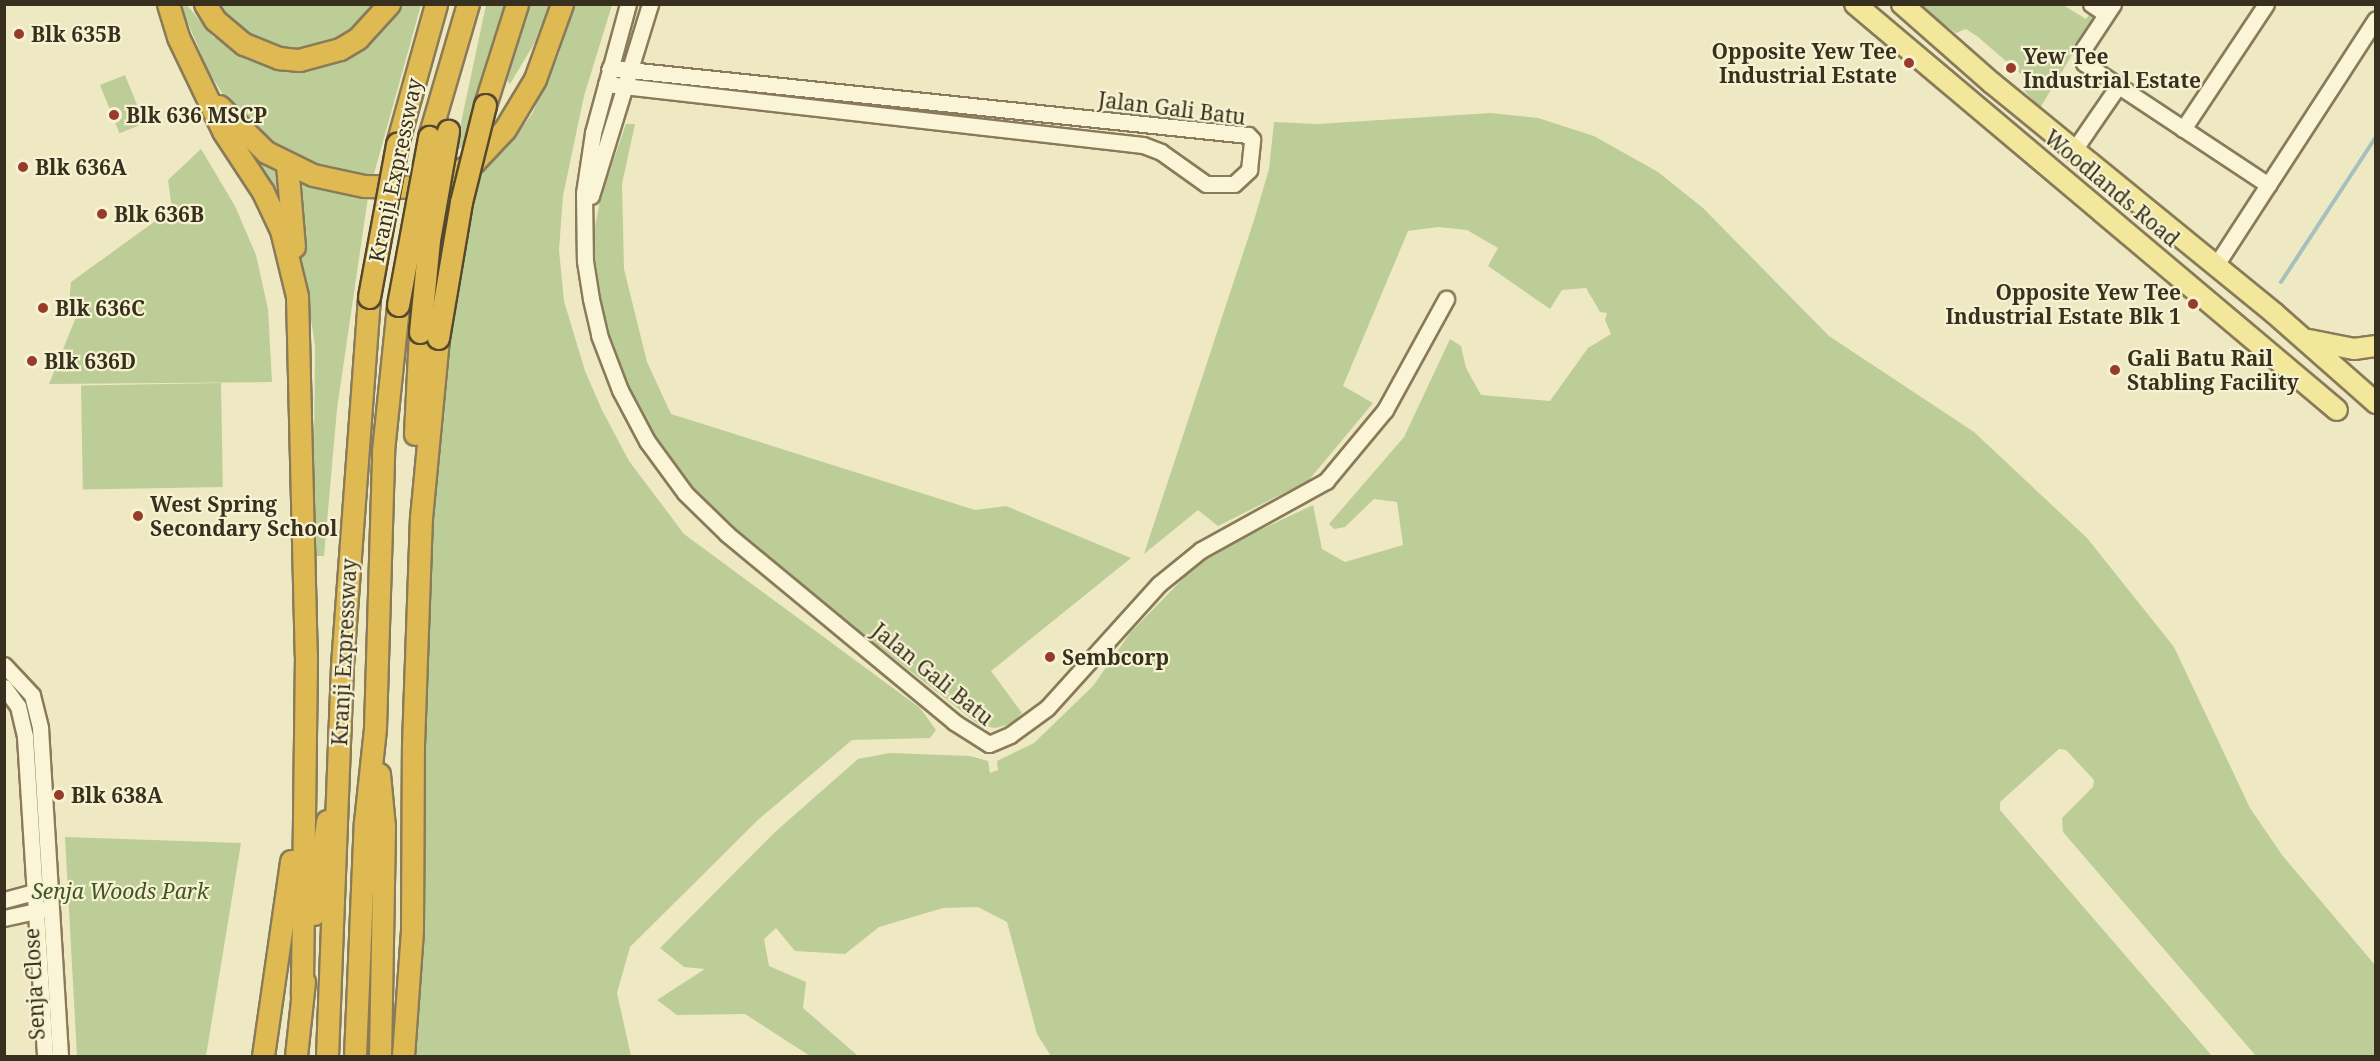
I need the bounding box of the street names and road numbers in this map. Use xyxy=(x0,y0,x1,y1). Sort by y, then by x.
street label: Kranji Expressway xyxy=(363,76,427,264)
street label: Jalan Gali Batu xyxy=(1097,86,1247,130)
street label: Woodlands Road xyxy=(2039,124,2185,252)
street label: Kranji Expressway xyxy=(327,558,361,746)
street label: Jalan Gali Batu xyxy=(867,617,999,731)
street label: Senja Close xyxy=(18,927,50,1041)

